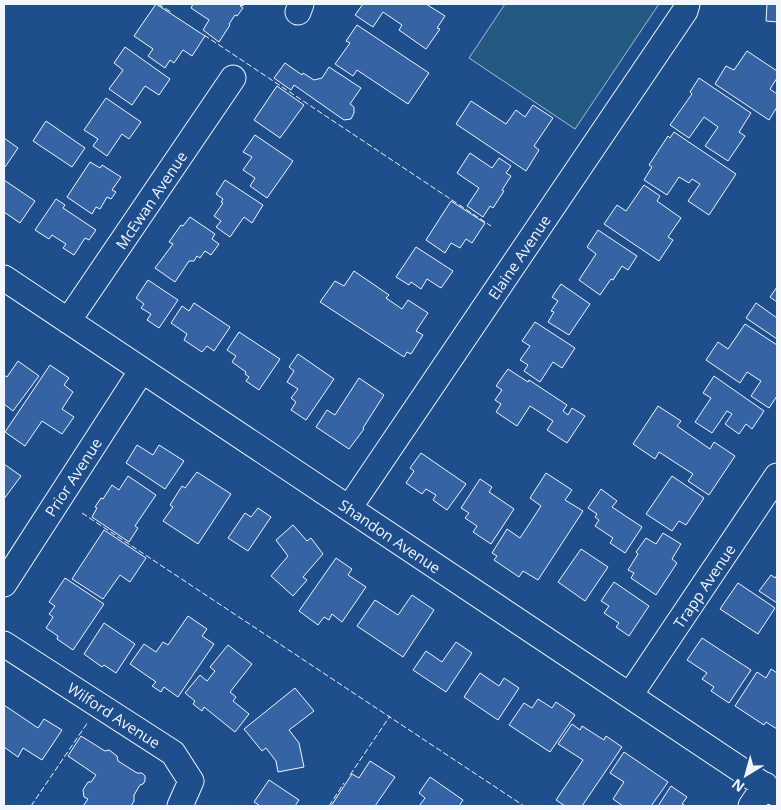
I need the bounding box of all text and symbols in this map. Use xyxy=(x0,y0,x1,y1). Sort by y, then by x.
street label: McEwan Avenue xyxy=(111,147,191,253)
street label: Elaine Avenue xyxy=(483,211,555,303)
street label: Prior Avenue xyxy=(40,434,106,520)
street label: Shandon Avenue xyxy=(335,495,445,577)
street label: Trapp Avenue xyxy=(669,540,739,632)
street label: Wilford Avenue xyxy=(64,677,164,753)
north arrow xyxy=(721,750,771,800)
text: N xyxy=(728,775,748,797)

